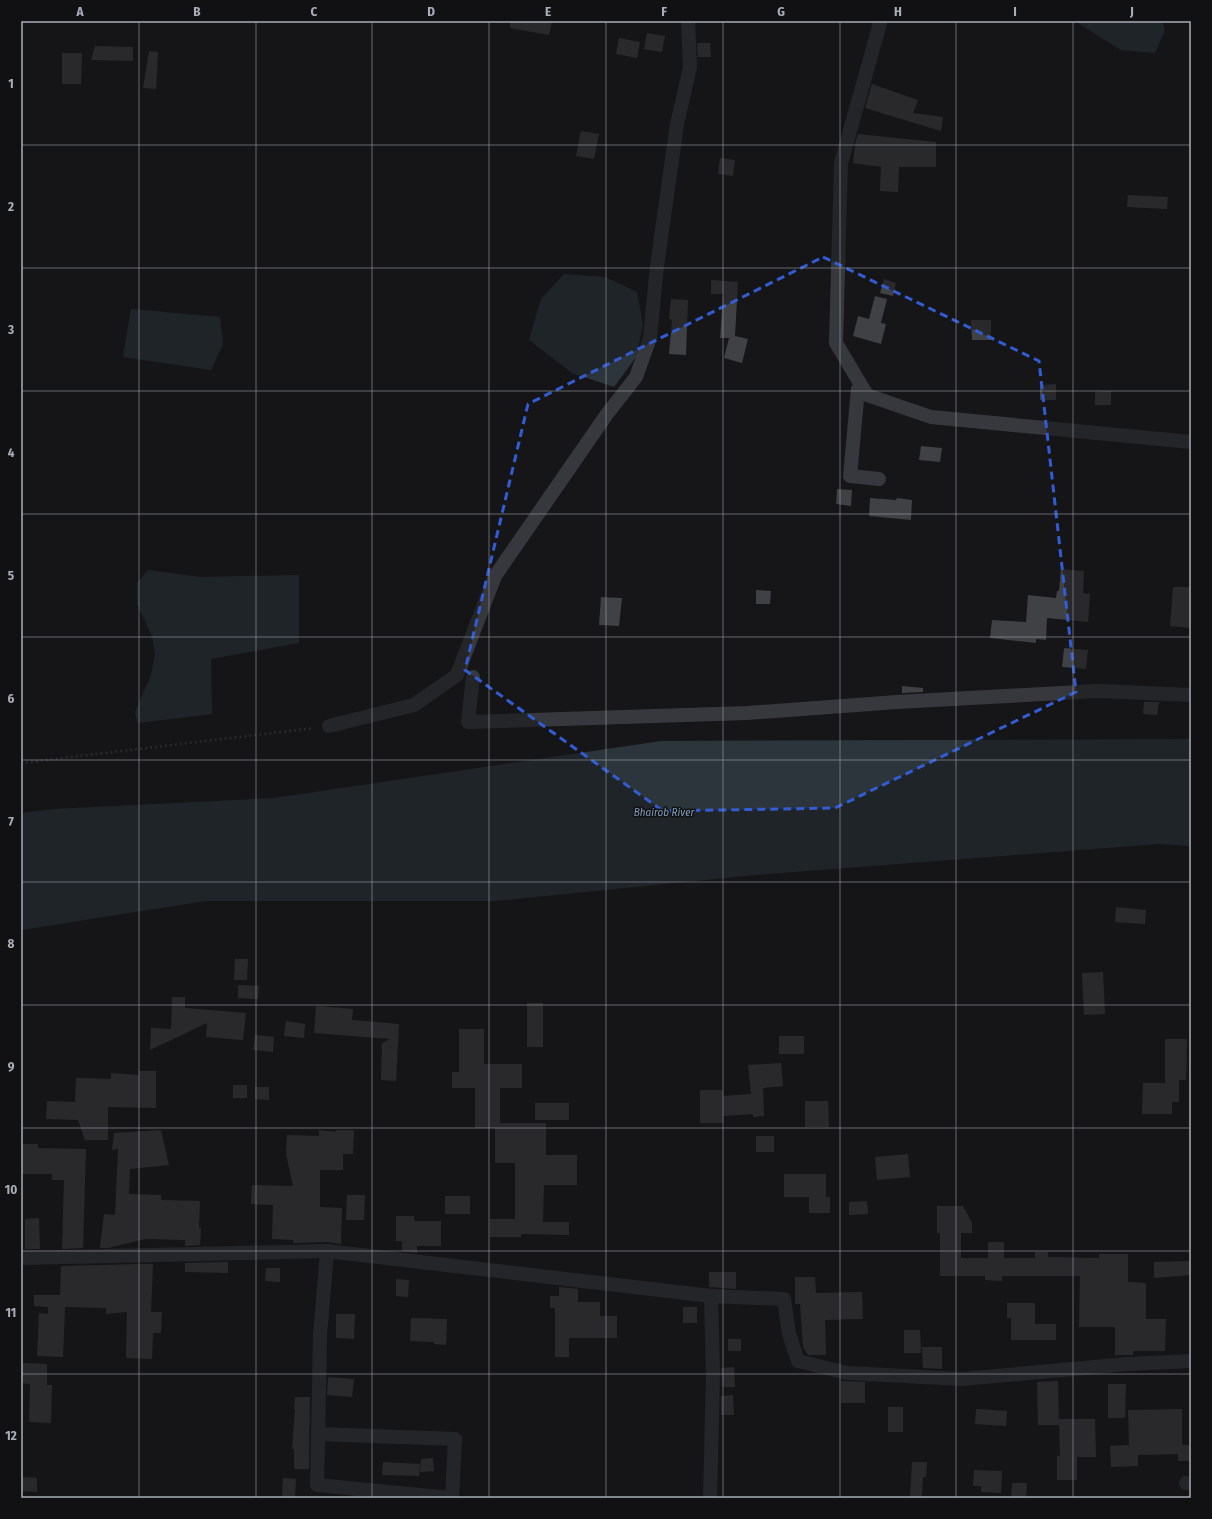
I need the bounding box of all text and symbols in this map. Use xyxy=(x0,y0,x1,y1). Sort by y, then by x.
text: A xyxy=(75,4,84,19)
text: B xyxy=(193,4,201,19)
text: C xyxy=(311,4,318,19)
text: D xyxy=(427,4,435,19)
text: E xyxy=(545,4,551,19)
text: F xyxy=(661,4,667,19)
text: G xyxy=(777,4,785,19)
text: H xyxy=(894,4,902,19)
text: I xyxy=(1013,4,1017,19)
text: J xyxy=(1129,4,1134,19)
text: 1 xyxy=(8,76,14,91)
text: 2 xyxy=(7,199,14,214)
text: 3 xyxy=(7,322,14,337)
text: 4 xyxy=(8,445,15,460)
text: 5 xyxy=(8,568,14,583)
text: 6 xyxy=(8,691,15,706)
water label: Bhairob River xyxy=(634,806,695,819)
text: 7 xyxy=(8,814,14,829)
text: 8 xyxy=(8,936,15,951)
text: 9 xyxy=(8,1059,15,1074)
text: 10 xyxy=(5,1182,17,1197)
text: 11 xyxy=(6,1305,16,1320)
text: 12 xyxy=(5,1428,17,1443)

